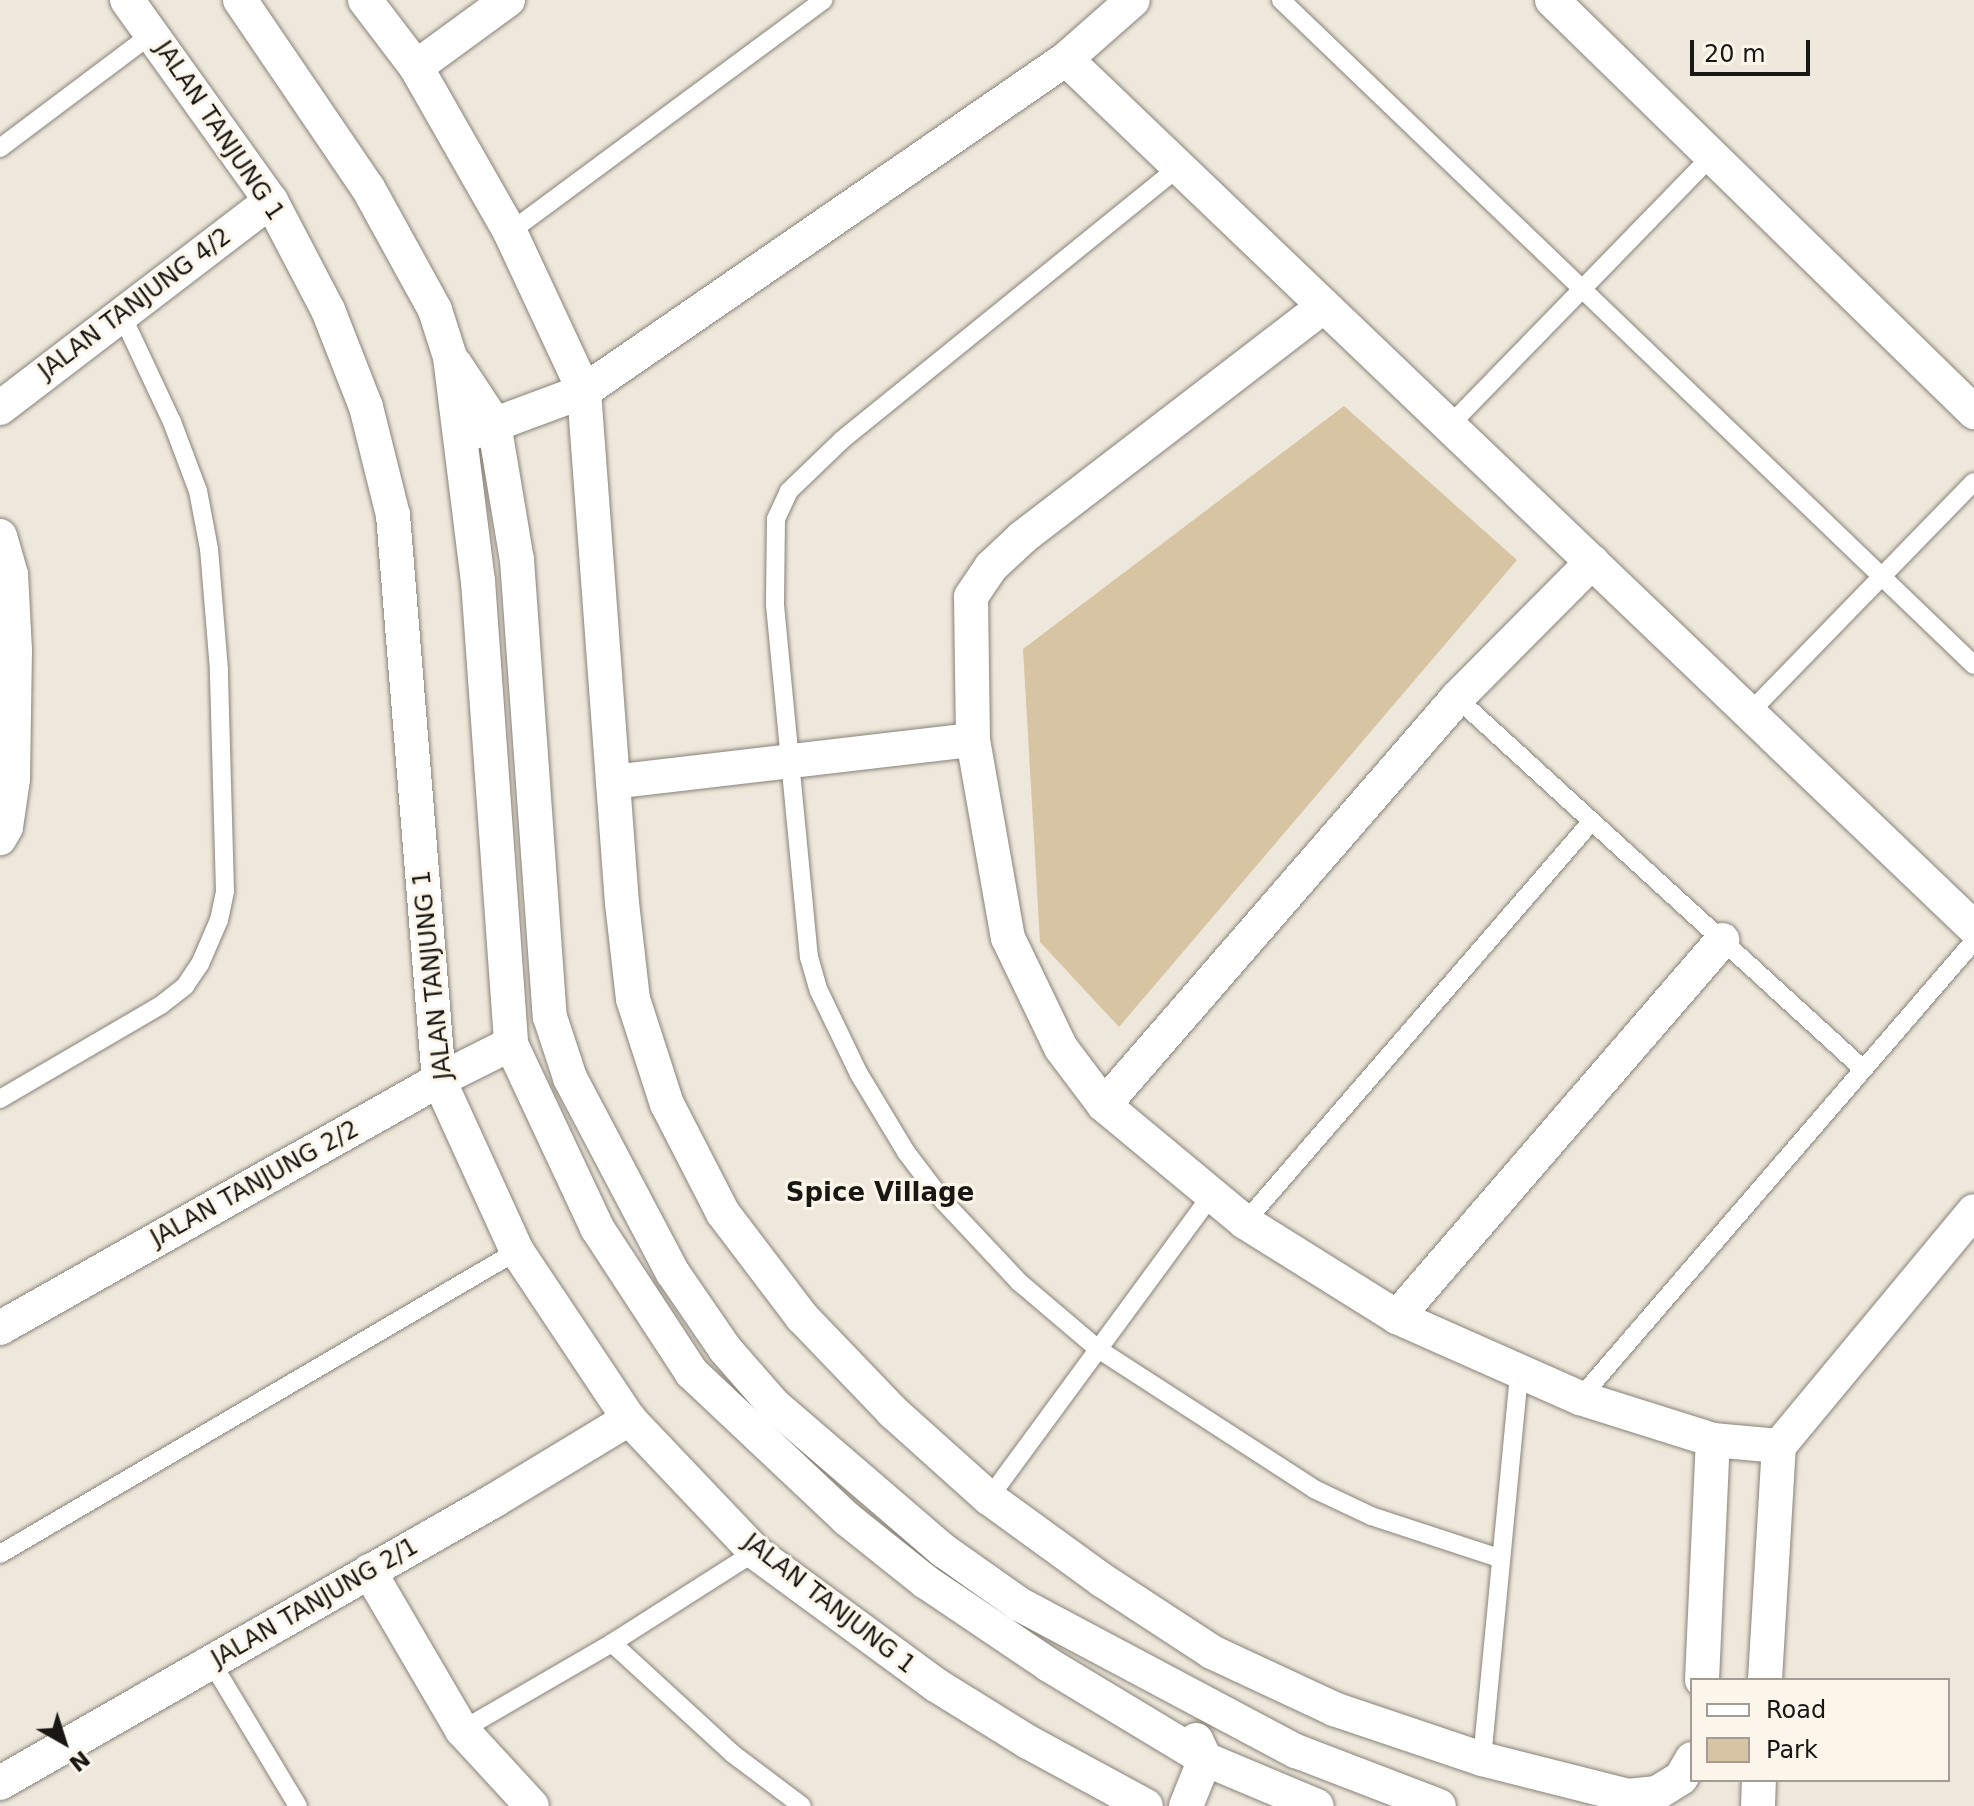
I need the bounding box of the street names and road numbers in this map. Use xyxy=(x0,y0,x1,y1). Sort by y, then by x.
street label: JALAN TANJUNG 1 xyxy=(148,36,290,226)
street label: JALAN TANJUNG 4/2 xyxy=(33,222,237,386)
street label: JALAN TANJUNG 1 xyxy=(408,869,458,1081)
street label: JALAN TANJUNG 2/2 xyxy=(146,1115,364,1253)
street label: JALAN TANJUNG 1 xyxy=(737,1528,921,1680)
street label: JALAN TANJUNG 2/1 xyxy=(207,1532,423,1674)

